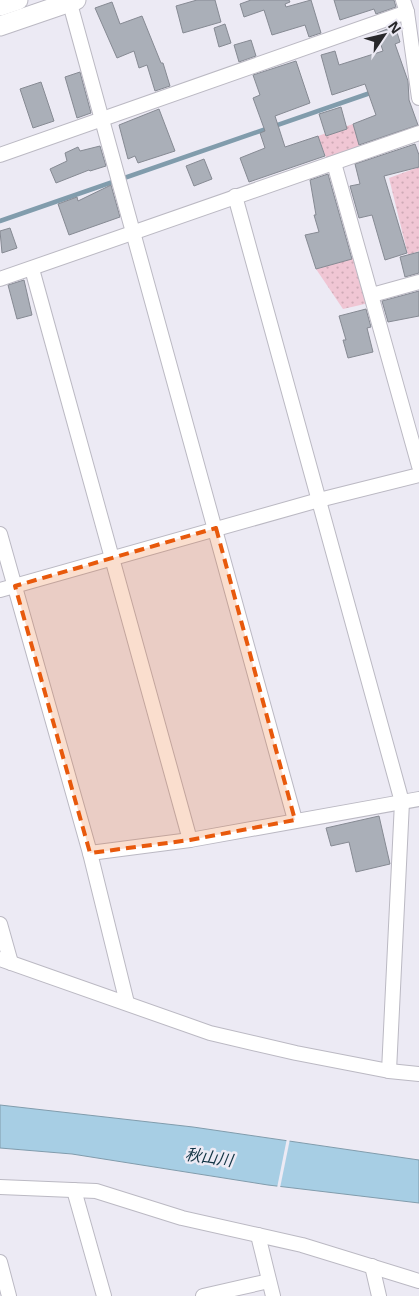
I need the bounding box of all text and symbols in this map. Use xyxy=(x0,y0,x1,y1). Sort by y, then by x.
north arrow xyxy=(359,10,409,60)
text: N xyxy=(384,17,406,37)
water label: 秋山川 xyxy=(184,1143,236,1172)

